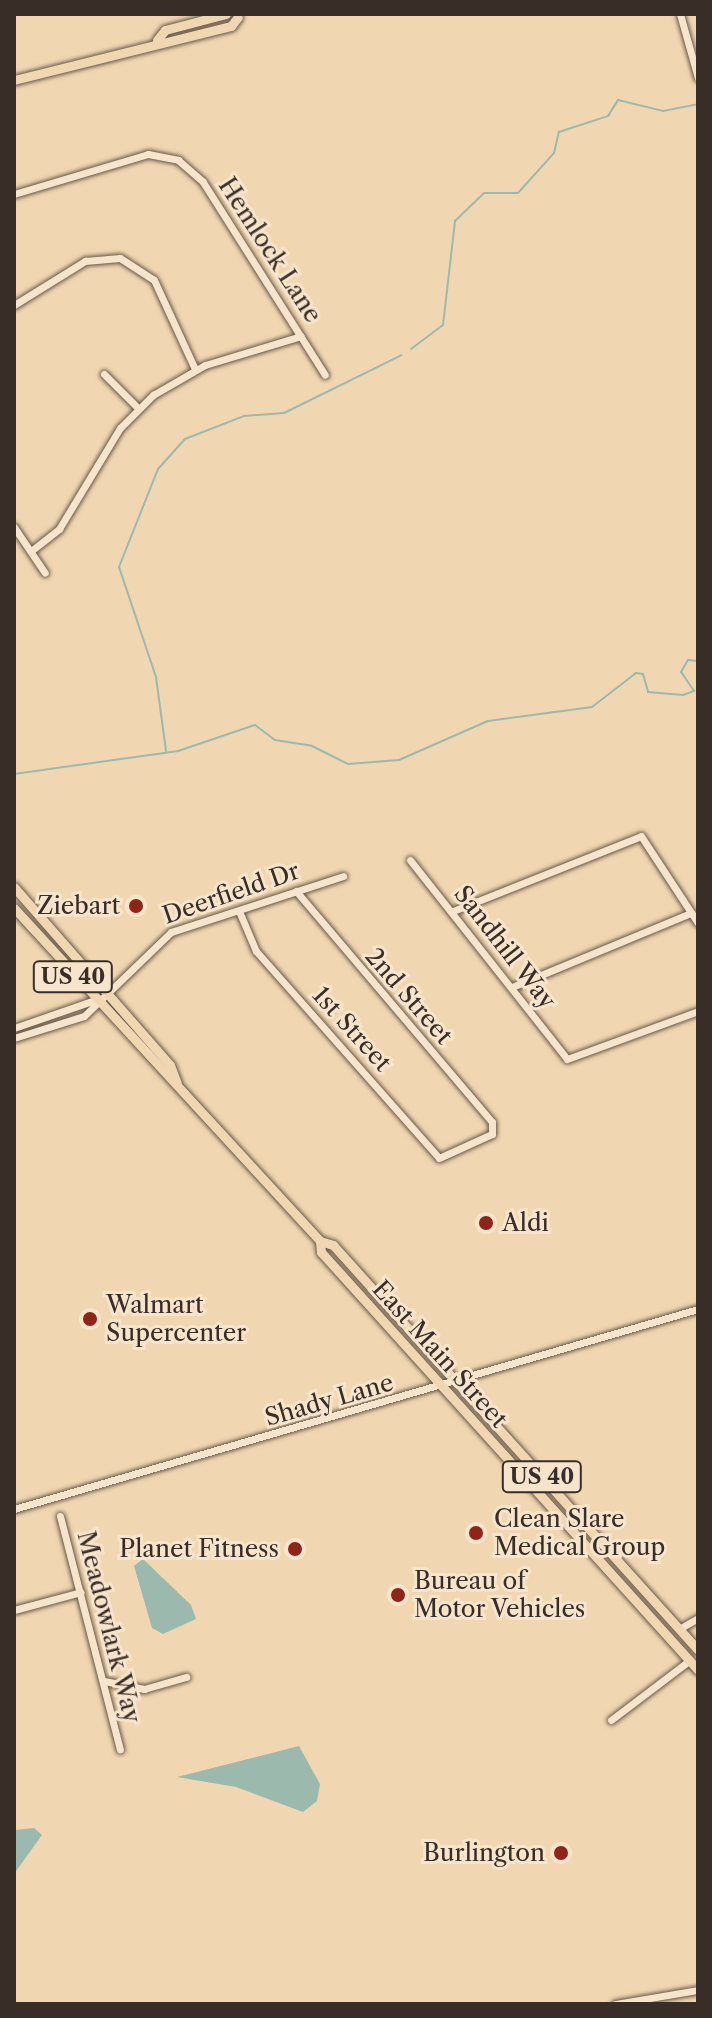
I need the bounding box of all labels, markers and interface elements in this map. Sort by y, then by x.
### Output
street label: Hemlock Lane [212,172,328,328]
street label: Deerfield Dr [159,856,303,930]
street label: Sandhill Way [448,879,562,1015]
place label: Ziebart [37,892,120,920]
marker: Ziebart [127,897,145,915]
street label: 2nd Street [359,942,459,1050]
road number: US 40 [31,959,115,995]
street label: 1st Street [307,981,397,1077]
place label: Aldi [502,1209,549,1237]
marker: Aldi [477,1214,495,1232]
street label: East Main Street [366,1275,514,1433]
place label: Walmart Supercenter [106,1291,246,1347]
marker: Walmart Supercenter [81,1310,99,1328]
street label: Shady Lane [261,1368,397,1432]
road number: US 40 [500,1459,584,1495]
place label: Clean Slare Medical Group [494,1505,665,1561]
marker: Clean Slare Medical Group [465,1522,487,1544]
street label: Meadowlark Way [71,1527,147,1727]
place label: Planet Fitness [119,1535,279,1563]
marker: Planet Fitness [286,1540,304,1558]
place label: Bureau of Motor Vehicles [414,1567,587,1623]
marker: Bureau of Motor Vehicles [389,1586,407,1604]
place label: Burlington [423,1839,545,1867]
marker: Burlington [552,1844,570,1862]

